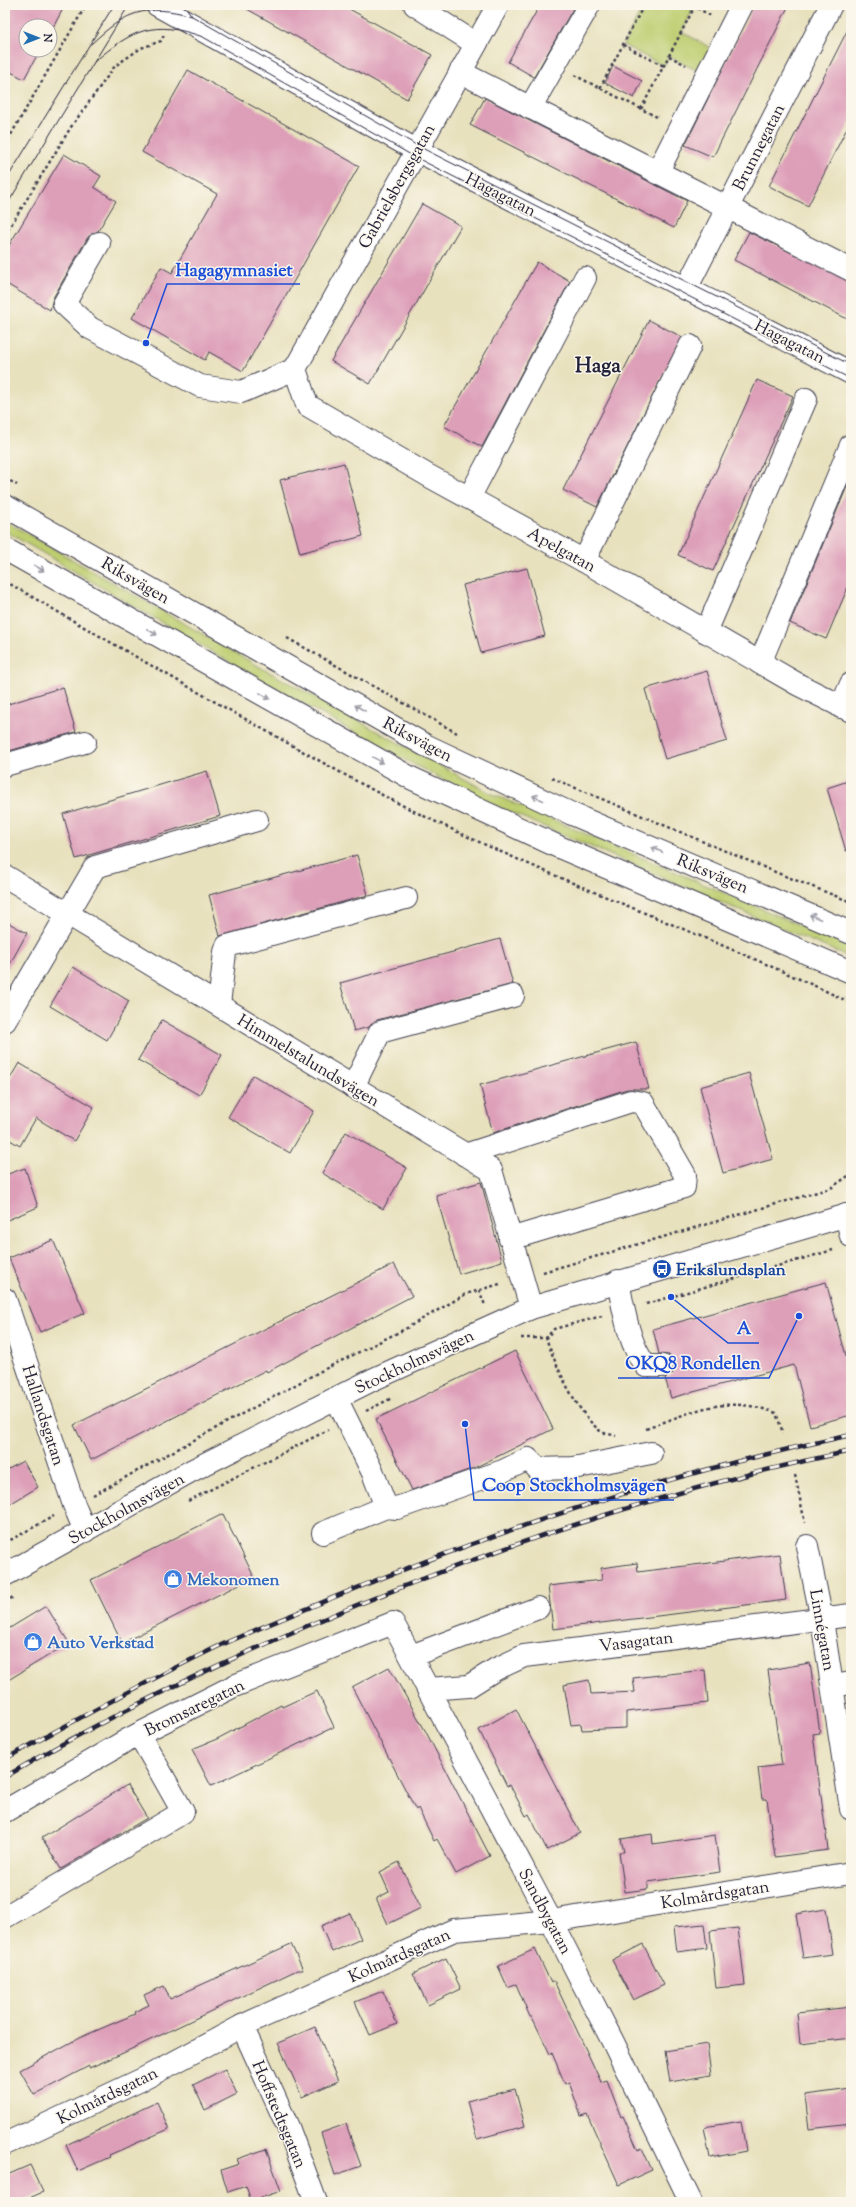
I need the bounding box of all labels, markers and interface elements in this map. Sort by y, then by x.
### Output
north arrow [18,18,58,58]
text: N [39,33,55,43]
street label: Brunnegatan [728,100,792,195]
street label: Gabrielsbergsgatan [353,120,442,254]
street label: Hagagatan [461,168,540,224]
callout: Hagagymnasiet [167,254,300,284]
text: Hagagymnasiet [175,259,293,285]
street label: Hagagatan [750,315,829,371]
district label: Haga [575,352,621,382]
street label: Apelgatan [522,522,600,579]
street label: Riksvägen [96,552,174,611]
one-way arrow [33,564,45,572]
one-way arrow [146,629,158,637]
one-way arrow [259,693,271,701]
one-way arrow [354,703,366,711]
street label: Riksvägen [378,712,456,769]
one-way arrow [372,756,384,764]
one-way arrow [532,794,544,801]
one-way arrow [651,845,663,853]
street label: Riksvägen [673,849,752,901]
one-way arrow [810,913,822,921]
street label: Himmelstalundsvägen [232,1010,384,1114]
bus stop icon: Erikslundsplan [651,1258,673,1280]
place label: Erikslundsplan [676,1259,787,1283]
callout: A [728,1313,759,1343]
text: A [737,1317,752,1343]
street label: Stockholmsvägen [351,1325,479,1401]
callout: OKQ8 Rondellen [618,1348,769,1378]
text: OKQ8 Rondellen [625,1352,761,1378]
street label: Hallandsgatan [15,1362,70,1469]
street label: Stockholmsvägen [65,1468,189,1552]
callout: Coop Stockholmsvägen [474,1470,674,1500]
text: Coop Stockholmsvägen [482,1474,666,1500]
shop icon: Mekonomen [162,1568,184,1590]
place label: Mekonomen [187,1569,280,1593]
street label: Linnégatan [802,1588,840,1673]
street label: Vasagatan [598,1627,675,1659]
shop icon: Auto Verkstad [22,1631,44,1653]
place label: Auto Verkstad [47,1632,154,1656]
street label: Bromsaregatan [141,1674,249,1743]
street label: Sandbygatan [512,1865,577,1959]
street label: Kolmårdsgatan [659,1876,771,1916]
street label: Kolmårdsgatan [345,1924,455,1990]
street label: Hoffstedtsgatan [245,2057,312,2172]
street label: Kolmårdsgatan [53,2062,162,2132]

